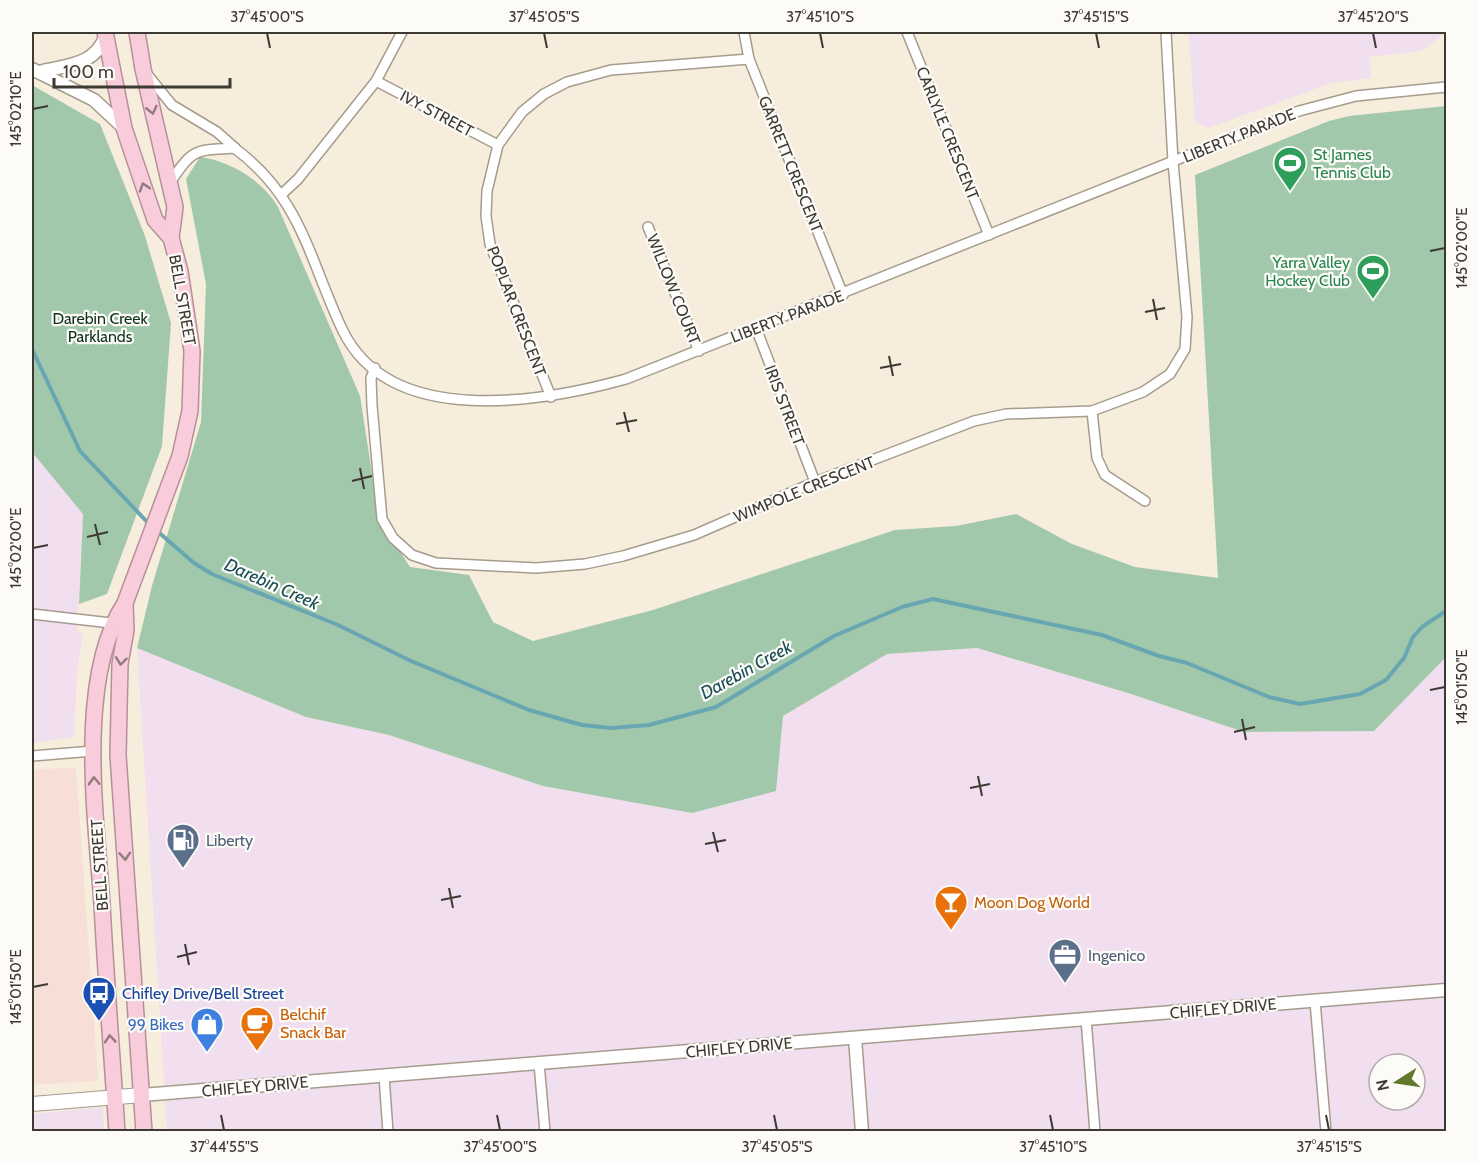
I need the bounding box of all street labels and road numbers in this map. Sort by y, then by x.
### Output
street label: CARLYLE CRESCENT [912,64,983,203]
street label: IVY STREET [397,86,477,141]
street label: GARRETT CRESCENT [754,93,827,236]
street label: LIBERTY PARADE [1180,104,1298,167]
street label: WILLOW COURT [643,231,704,348]
street label: POPLAR CRESCENT [483,243,550,379]
street label: BELL STREET [165,253,200,347]
street label: LIBERTY PARADE [728,286,846,347]
street label: IRIS STREET [761,362,809,448]
street label: WIMPOLE CRESCENT [731,452,878,526]
street label: BELL STREET [87,818,112,911]
street label: CHIFLEY DRIVE [1169,994,1277,1023]
street label: CHIFLEY DRIVE [685,1033,793,1062]
street label: CHIFLEY DRIVE [201,1072,309,1101]

